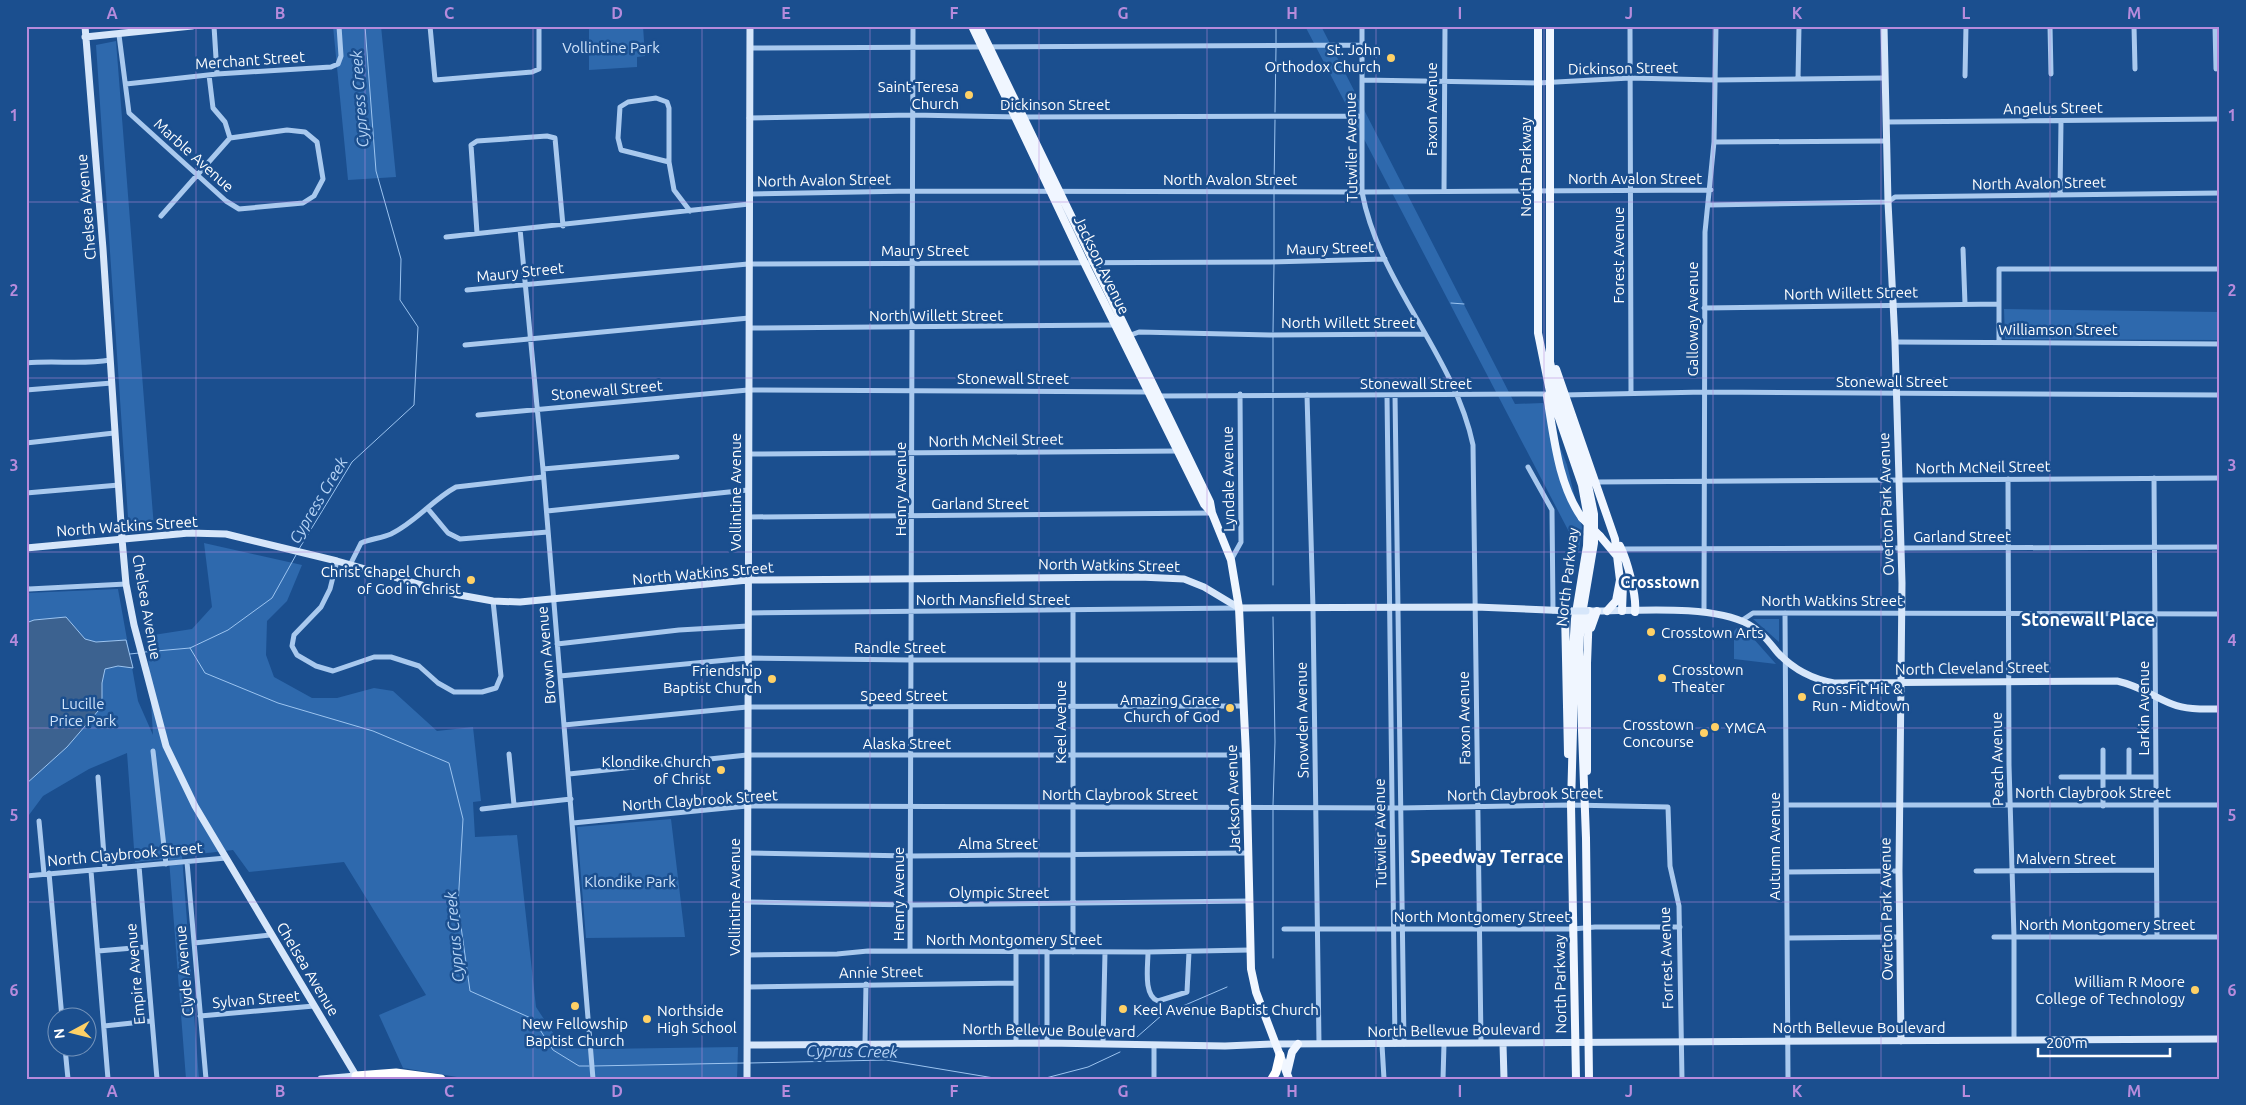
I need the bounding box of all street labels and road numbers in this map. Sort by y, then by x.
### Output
street label: Merchant Street [195,48,306,72]
street label: Dickinson Street [1568,59,1678,77]
street label: Faxon Avenue [1423,62,1440,156]
street label: Tutwiler Avenue [1342,92,1360,202]
street label: Dickinson Street [1000,96,1110,113]
street label: Angelus Street [2003,99,2103,117]
street label: Marble Avenue [151,115,237,195]
street label: North Parkway [1517,117,1534,217]
street label: Chelsea Avenue [73,153,99,261]
street label: North Avalon Street [757,170,891,190]
street label: North Avalon Street [1568,170,1702,187]
street label: North Avalon Street [1163,171,1297,188]
street label: North Avalon Street [1972,173,2106,193]
street label: Forest Avenue [1610,207,1627,303]
street label: Jackson Avenue [1071,213,1133,317]
street label: Maury Street [1286,238,1374,258]
street label: Maury Street [881,242,969,259]
street label: Maury Street [475,259,565,285]
street label: Galloway Avenue [1684,262,1701,376]
street label: North Willett Street [1784,283,1918,303]
street label: North Willett Street [869,307,1003,324]
street label: North Willett Street [1281,314,1415,331]
street label: Williamson Street [1998,321,2118,338]
street label: Stonewall Street [957,370,1069,387]
street label: Stonewall Street [1836,373,1948,390]
street label: Stonewall Street [1360,375,1472,392]
street label: Stonewall Street [551,377,664,403]
street label: Lyndale Avenue [1219,426,1237,532]
street label: North McNeil Street [928,430,1064,450]
street label: Overton Park Avenue [1875,432,1897,576]
street label: Vollintine Avenue [727,433,744,551]
street label: Henry Avenue [892,442,909,536]
street label: North McNeil Street [1915,457,2051,477]
street label: Garland Street [931,495,1029,512]
street label: North Watkins Street [56,513,198,539]
street label: North Parkway [1553,527,1581,627]
street label: Garland Street [1913,528,2011,545]
street label: Chelsea Avenue [129,553,165,661]
street label: North Watkins Street [1038,555,1180,575]
street label: North Watkins Street [632,558,775,588]
street label: North Mansfield Street [916,591,1070,608]
street label: North Watkins Street [1761,592,1903,609]
street label: Brown Avenue [533,605,559,705]
street label: Randle Street [854,639,946,656]
street label: North Cleveland Street [1895,658,2049,678]
street label: Larkin Avenue [2135,661,2152,755]
street label: Snowden Avenue [1292,662,1312,778]
street label: Faxon Avenue [1455,671,1473,765]
street label: Keel Avenue [1052,680,1069,764]
street label: Speed Street [860,687,948,704]
street label: Peach Avenue [1988,712,2006,806]
street label: Alaska Street [863,735,951,752]
street label: Jackson Avenue [1223,744,1243,852]
street label: Tutwiler Avenue [1371,778,1389,888]
street label: North Claybrook Street [1447,784,1603,804]
street label: North Claybrook Street [2015,784,2171,801]
street label: North Claybrook Street [622,786,779,814]
street label: North Claybrook Street [1042,786,1198,803]
street label: Autumn Avenue [1766,792,1783,900]
street label: Alma Street [958,835,1038,852]
street label: Overton Park Avenue [1876,837,1896,981]
street label: Vollintine Avenue [726,838,743,956]
street label: North Claybrook Street [47,839,204,869]
street label: Henry Avenue [890,847,907,941]
street label: Malvern Street [2016,850,2116,867]
street label: Olympic Street [949,884,1049,901]
street label: Forrest Avenue [1656,906,1676,1010]
street label: North Montgomery Street [1394,908,1570,925]
street label: North Montgomery Street [2019,916,2195,933]
street label: Chelsea Avenue [273,919,343,1019]
street label: Empire Avenue [122,923,148,1025]
street label: Clyde Avenue [172,925,196,1017]
street label: North Montgomery Street [926,931,1102,948]
street label: North Parkway [1551,934,1569,1034]
street label: Annie Street [839,963,923,981]
street label: Sylvan Street [212,987,301,1011]
street label: North Bellevue Boulevard [1772,1019,1946,1036]
street label: North Bellevue Boulevard [962,1020,1136,1040]
street label: North Bellevue Boulevard [1367,1020,1541,1040]

